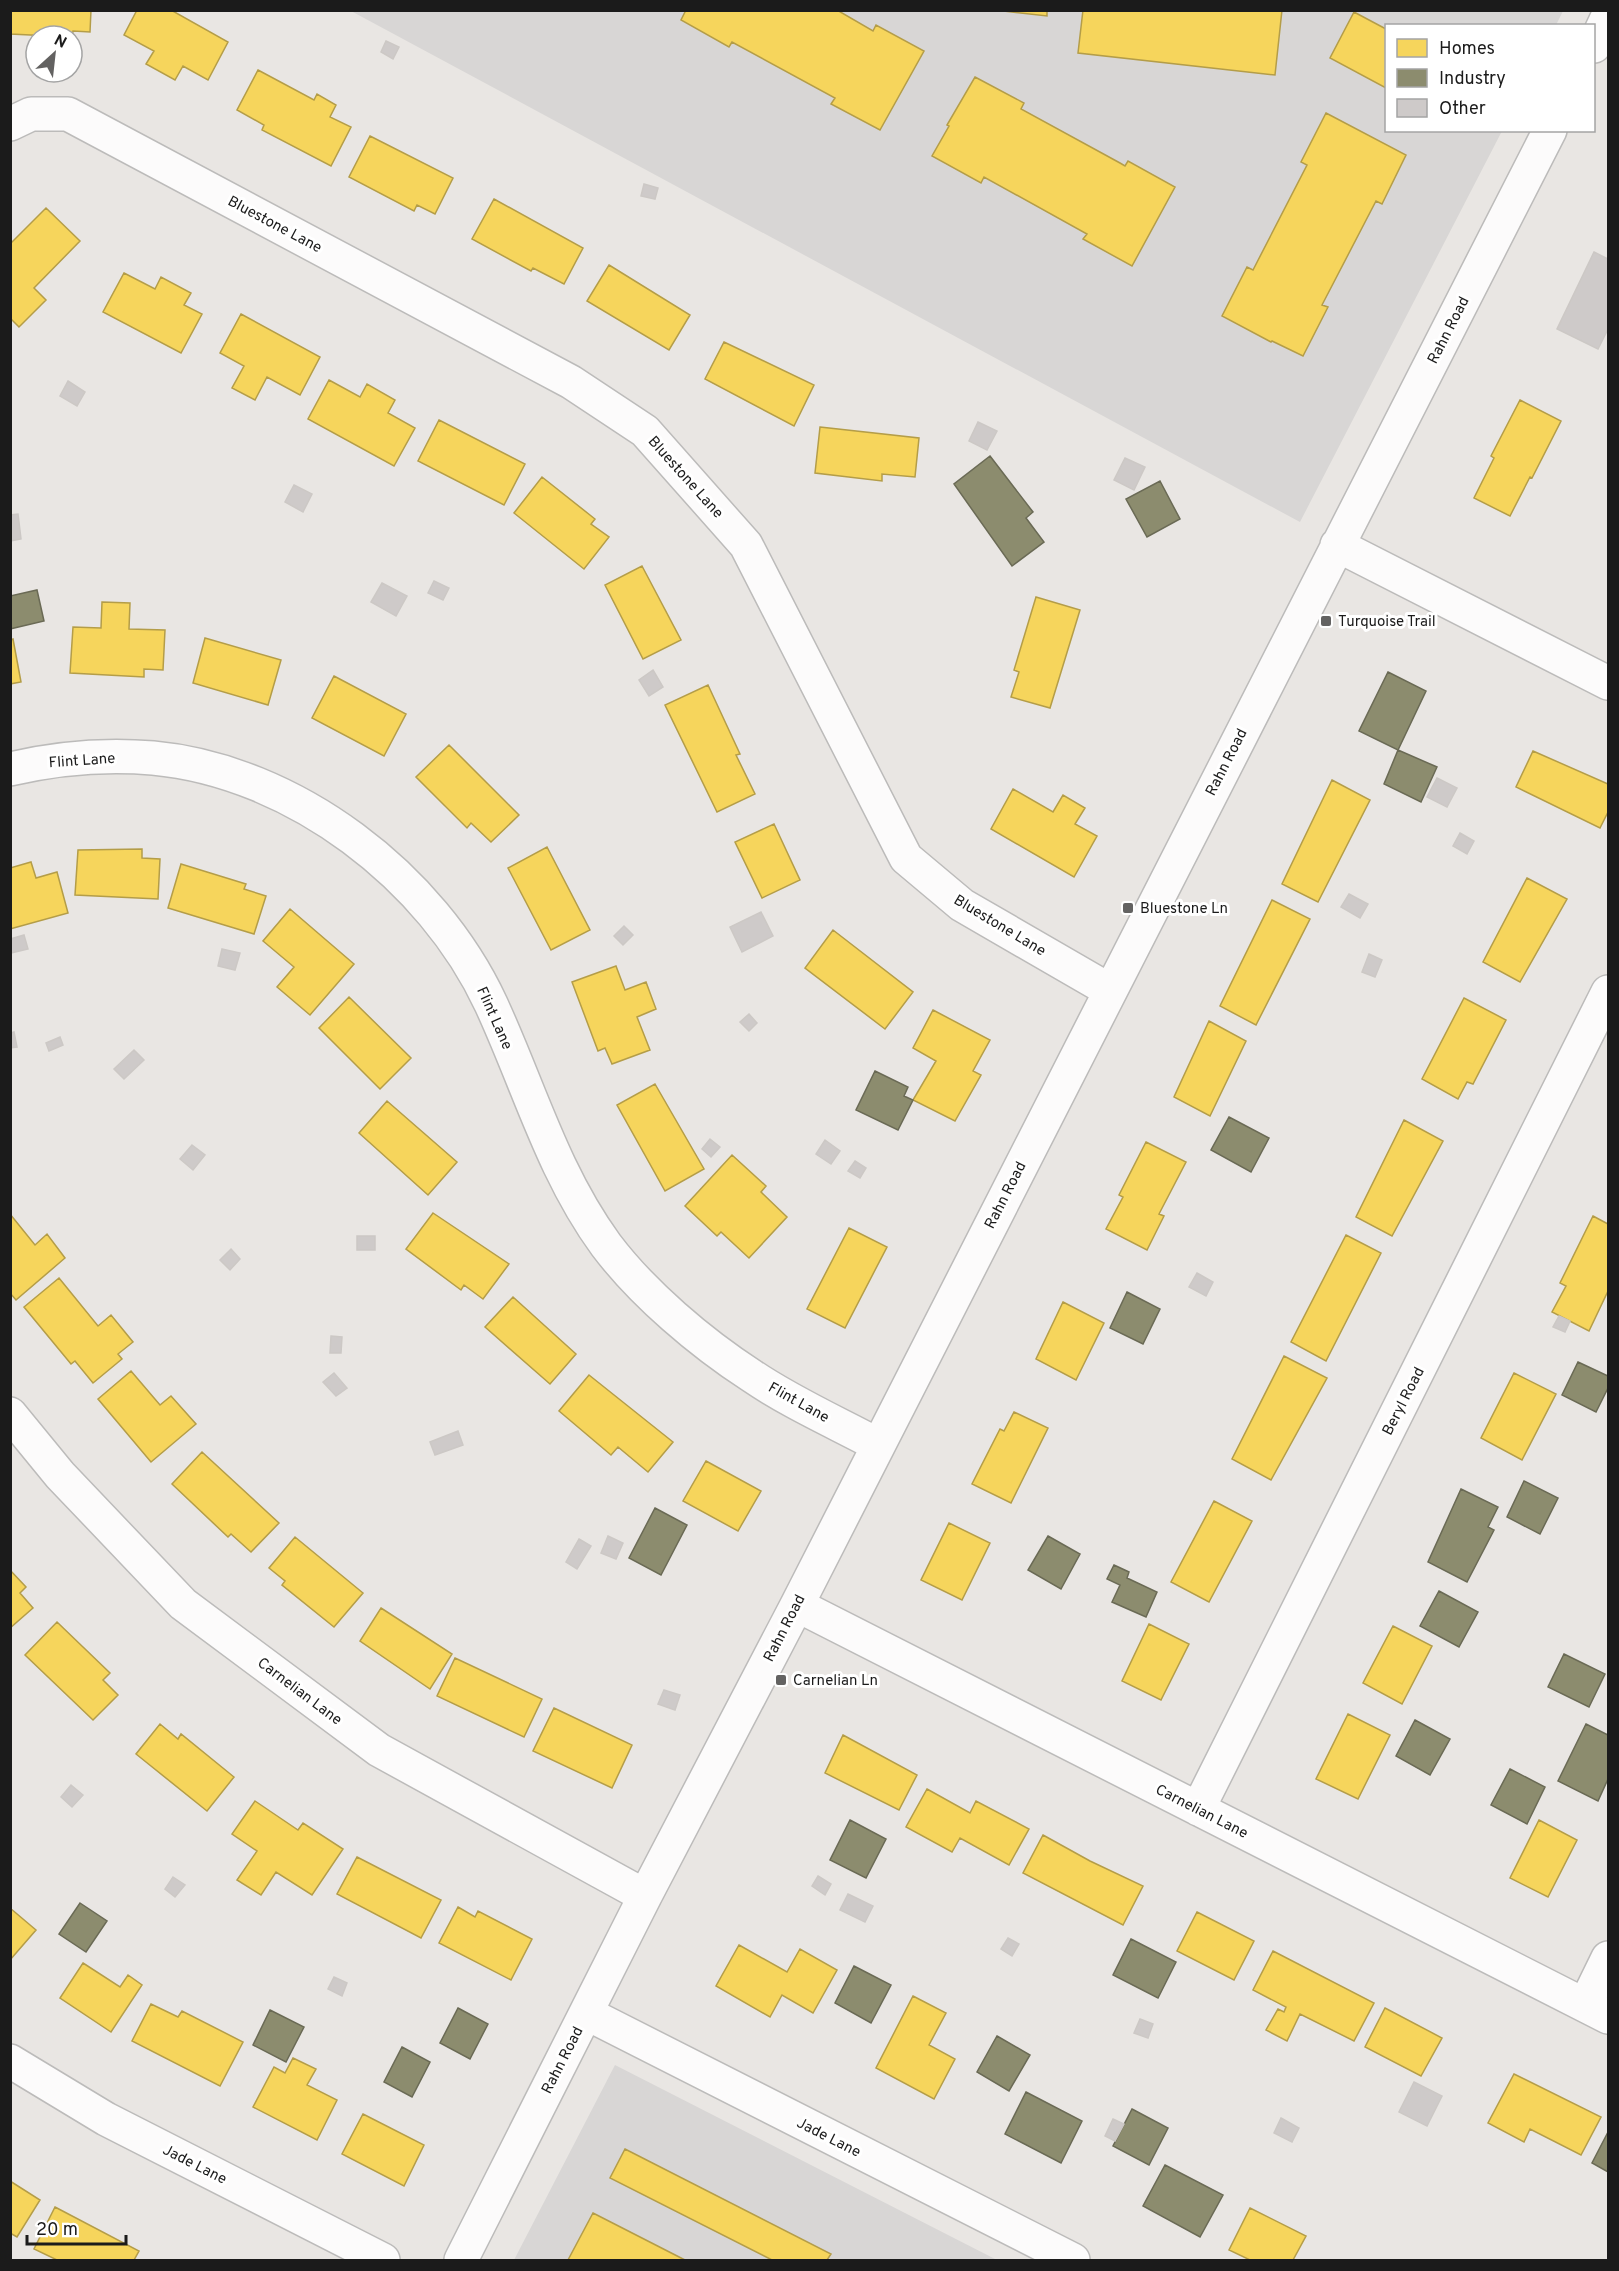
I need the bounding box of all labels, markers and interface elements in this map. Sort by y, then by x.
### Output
north arrow [24,24,84,84]
legend [1385,24,1595,132]
text: N [50,31,70,54]
text: Homes [1439,38,1495,61]
text: Industry [1439,68,1506,91]
text: Other [1439,98,1486,121]
street label: Bluestone Lane [224,192,325,258]
street label: Rahn Road [1424,294,1474,368]
street label: Bluestone Lane [643,433,727,523]
place label: Turquoise Trail [1338,613,1436,632]
marker: Turquoise Trail [1319,614,1333,628]
street label: Rahn Road [1202,726,1252,800]
street label: Flint Lane [48,750,116,773]
street label: Bluestone Lane [950,891,1049,961]
place label: Bluestone Ln [1140,900,1228,919]
marker: Bluestone Ln [1121,901,1135,915]
street label: Flint Lane [471,984,516,1053]
street label: Rahn Road [981,1159,1031,1233]
street label: Beryl Road [1379,1364,1430,1439]
street label: Flint Lane [764,1379,832,1428]
street label: Rahn Road [760,1592,810,1666]
street label: Carnelian Lane [253,1654,345,1730]
place label: Carnelian Ln [793,1672,878,1691]
marker: Carnelian Ln [774,1673,788,1687]
street label: Carnelian Lane [1152,1781,1251,1844]
street label: Rahn Road [538,2024,588,2098]
street label: Jade Lane [793,2114,864,2163]
street label: Jade Lane [159,2141,230,2190]
scale bar [27,2208,126,2246]
text: 20 m [36,2219,78,2242]

